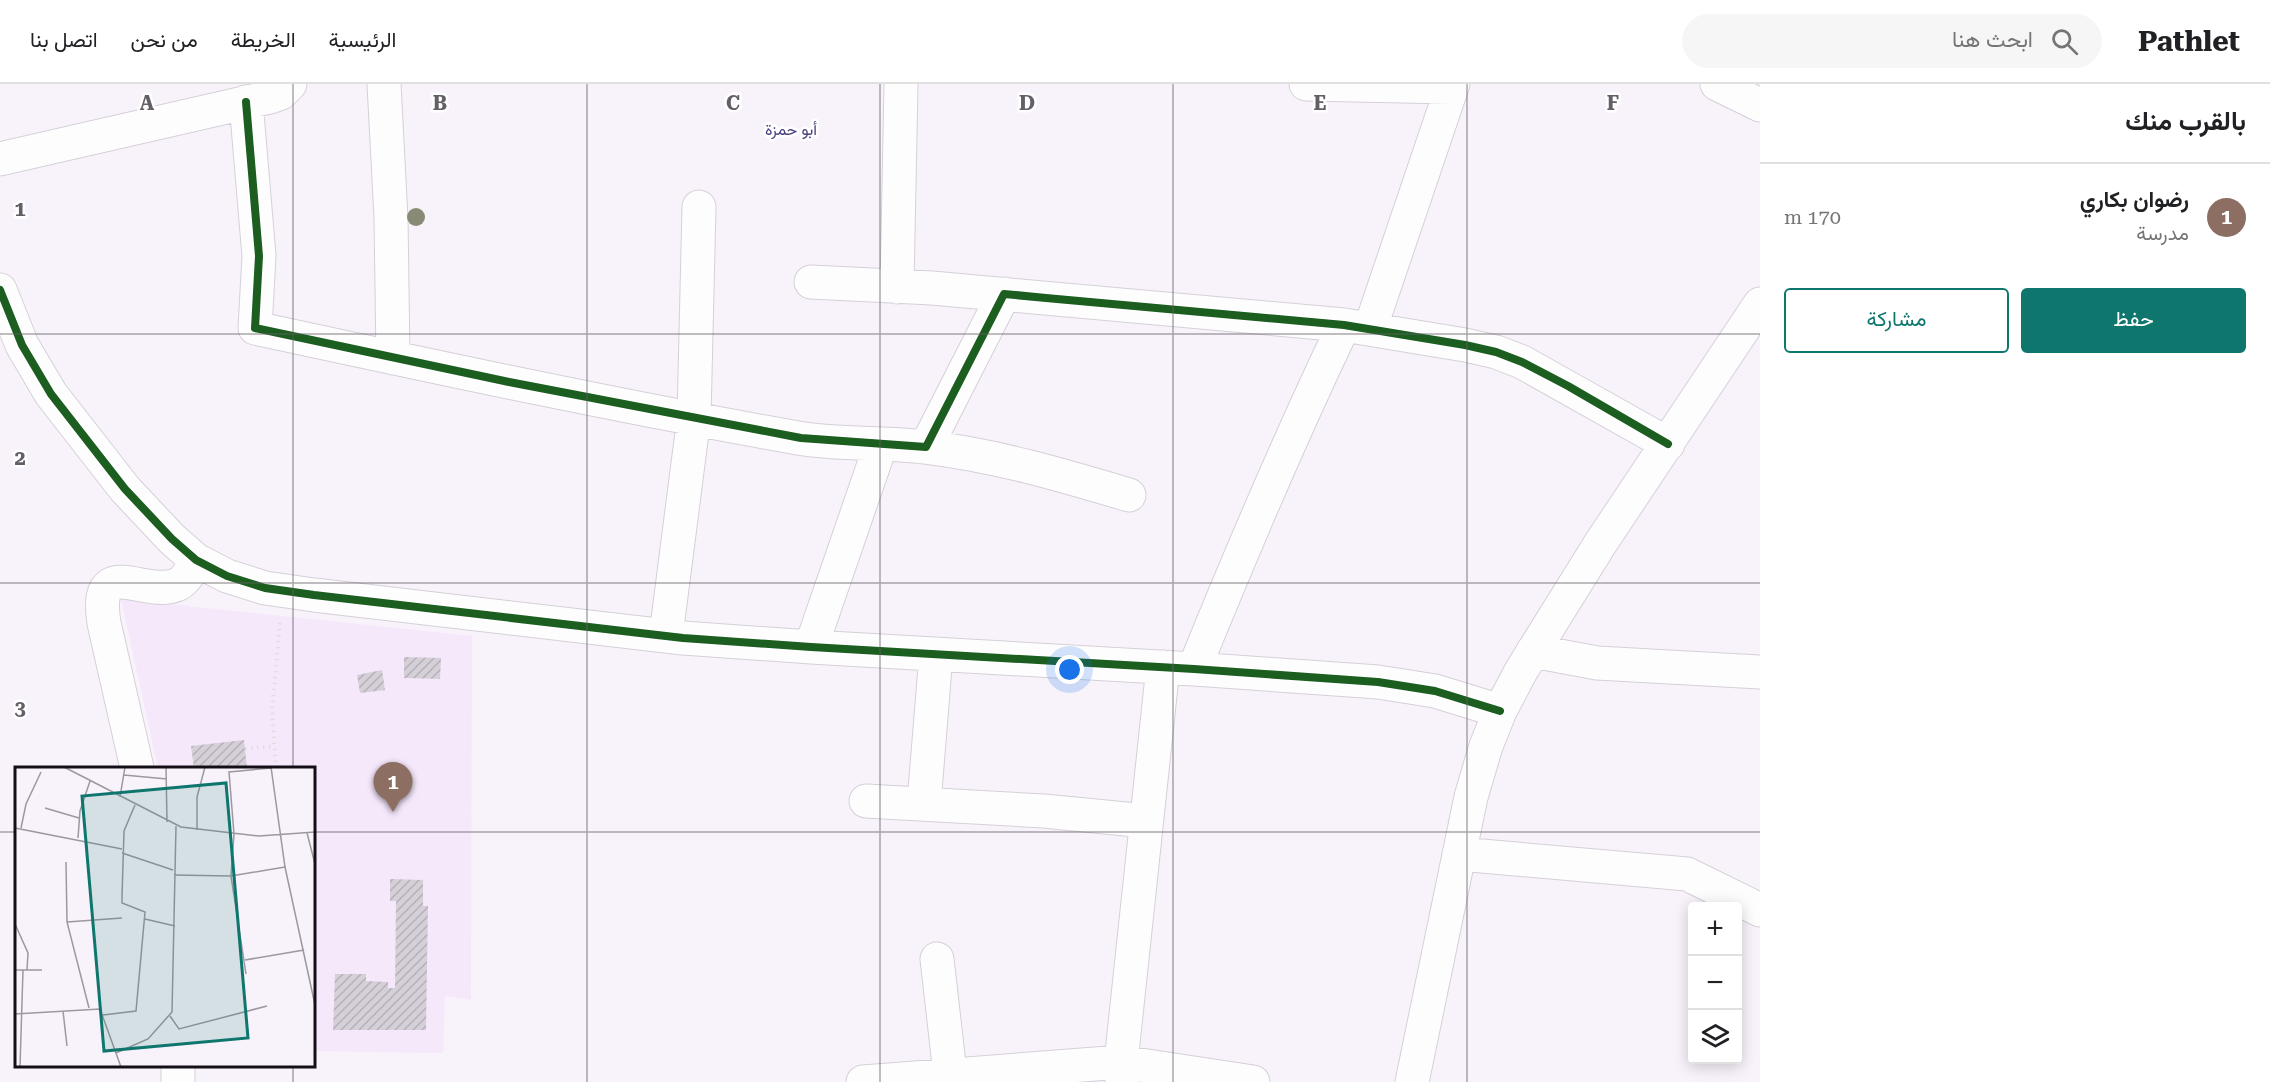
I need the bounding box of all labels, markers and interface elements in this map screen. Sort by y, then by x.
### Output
search box [1682,14,2102,68]
icon: search [2048,25,2081,58]
text: Pathlet [2138,25,2240,58]
text: ابحث هنا [1952,27,2033,52]
text: اتصل بنا [30,28,98,52]
text: من نحن [131,28,198,52]
text: الخريطة [231,28,296,52]
text: الرئيسية [329,28,396,52]
text: A [140,91,155,115]
text: B [433,91,447,115]
text: C [726,91,740,115]
text: D [1019,91,1035,115]
text: E [1314,91,1327,115]
text: F [1607,91,1619,115]
text: بالقرب منك [2125,106,2246,136]
district label: أبو حمزة [765,120,817,140]
text: رضوان بكاري [2080,187,2189,212]
text: 1 [14,197,26,221]
text: 170 m [1784,205,1841,229]
text: 1 [2221,205,2232,229]
text: مدرسة [2136,221,2189,245]
button: مشاركة [1784,288,2009,353]
button: حفظ [2021,288,2246,353]
text: 2 [14,446,26,470]
your location [1055,655,1084,684]
text: 3 [14,696,26,720]
pin: 1 [374,762,412,812]
inset map [15,767,315,1067]
map controls [1688,902,1742,1064]
button: + [1688,902,1742,956]
button: − [1688,956,1742,1010]
button: layers [1688,1010,1742,1064]

